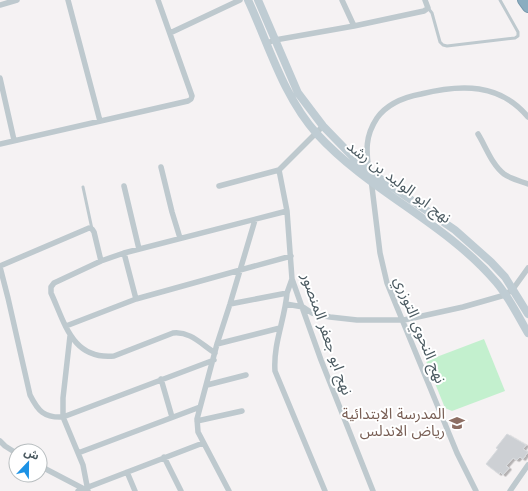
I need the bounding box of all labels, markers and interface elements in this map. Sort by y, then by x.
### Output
street label: نهج ابو الوليد بن رشد [342,135,456,229]
street label: نهج ابو جعفر المنصور [295,269,358,398]
street label: نهج النحوي التوزري [388,273,451,387]
place label: المدرسة الابتدائية رياض الاندلس [342,403,445,442]
school or university icon: المدرسة الابتدائية رياض الاندلس [448,414,466,432]
north arrow [8,443,48,483]
text: ش [22,443,42,464]

